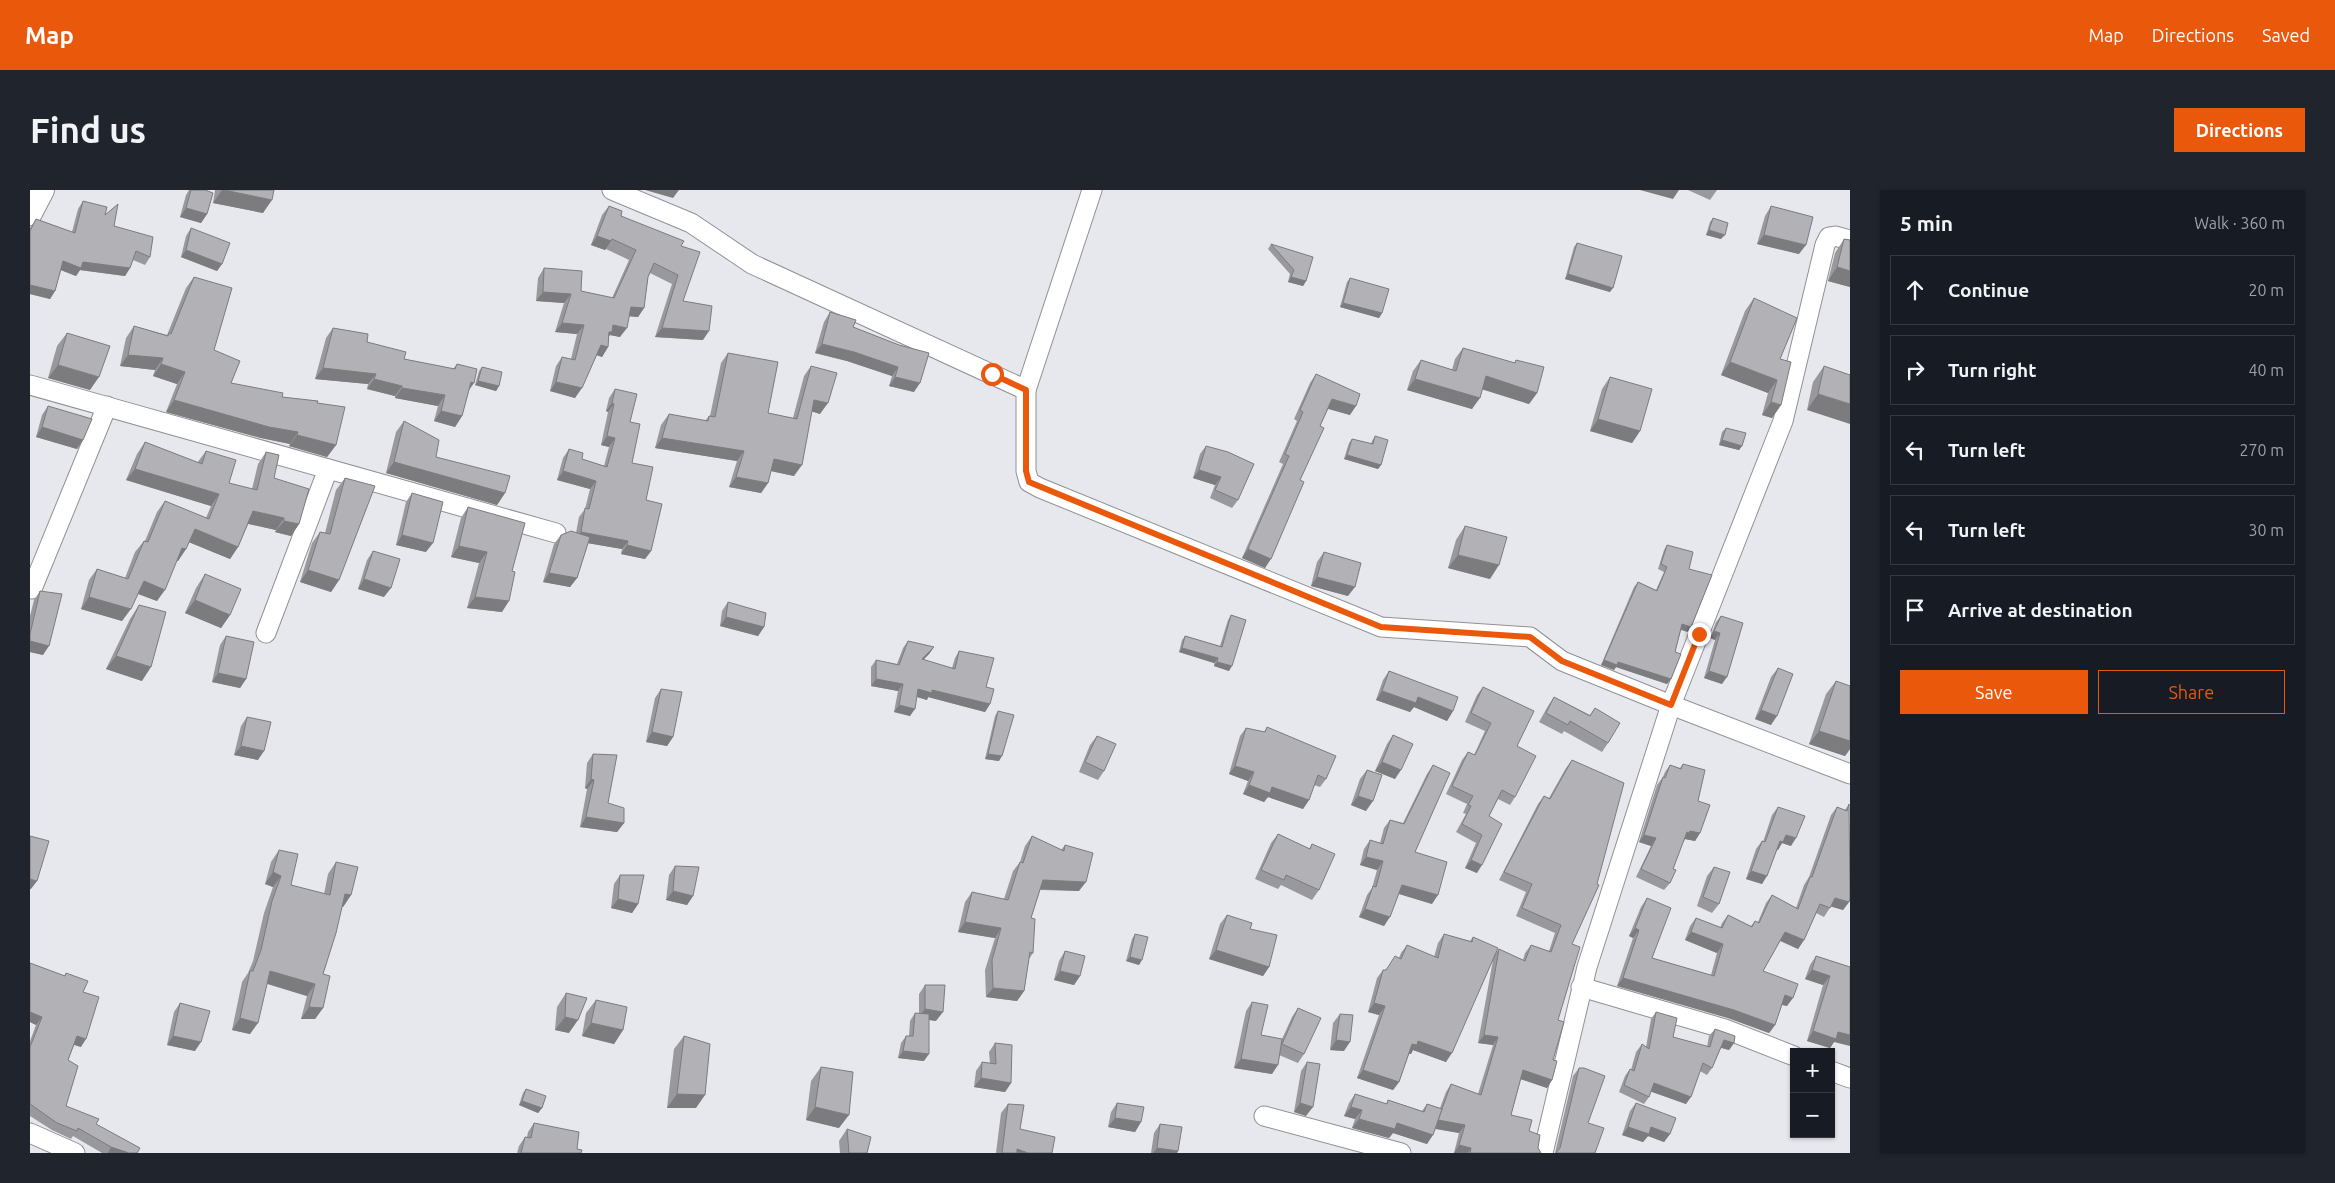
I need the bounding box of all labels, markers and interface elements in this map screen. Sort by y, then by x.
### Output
text: Map [25,22,74,49]
text: Map [2088,25,2124,45]
text: Directions [2152,25,2234,45]
text: Saved [2262,25,2310,45]
button: Directions [2174,108,2305,152]
text: Find us [30,110,146,150]
text: 5 min [1900,211,1953,235]
text: Walk · 360 m [2194,214,2285,232]
icon: ahead [1901,276,1929,304]
text: Continue [1948,279,2029,301]
text: 20 m [2248,281,2284,299]
icon: right [1901,356,1929,384]
text: Turn right [1948,359,2036,381]
text: 40 m [2248,361,2284,379]
route start [981,363,1004,386]
icon: left [1901,436,1929,464]
text: Turn left [1948,439,2026,461]
text: 270 m [2239,441,2284,459]
icon: left [1901,516,1929,544]
text: Turn left [1948,519,2026,541]
text: 30 m [2248,521,2284,539]
icon: arrive [1901,596,1929,624]
text: Arrive at destination [1948,599,2133,621]
route end [1688,623,1711,646]
button: Save [1900,670,2088,714]
button: Share [2098,670,2285,714]
map controls [1790,1048,1835,1138]
button: + [1790,1048,1835,1093]
button: − [1790,1093,1835,1138]

